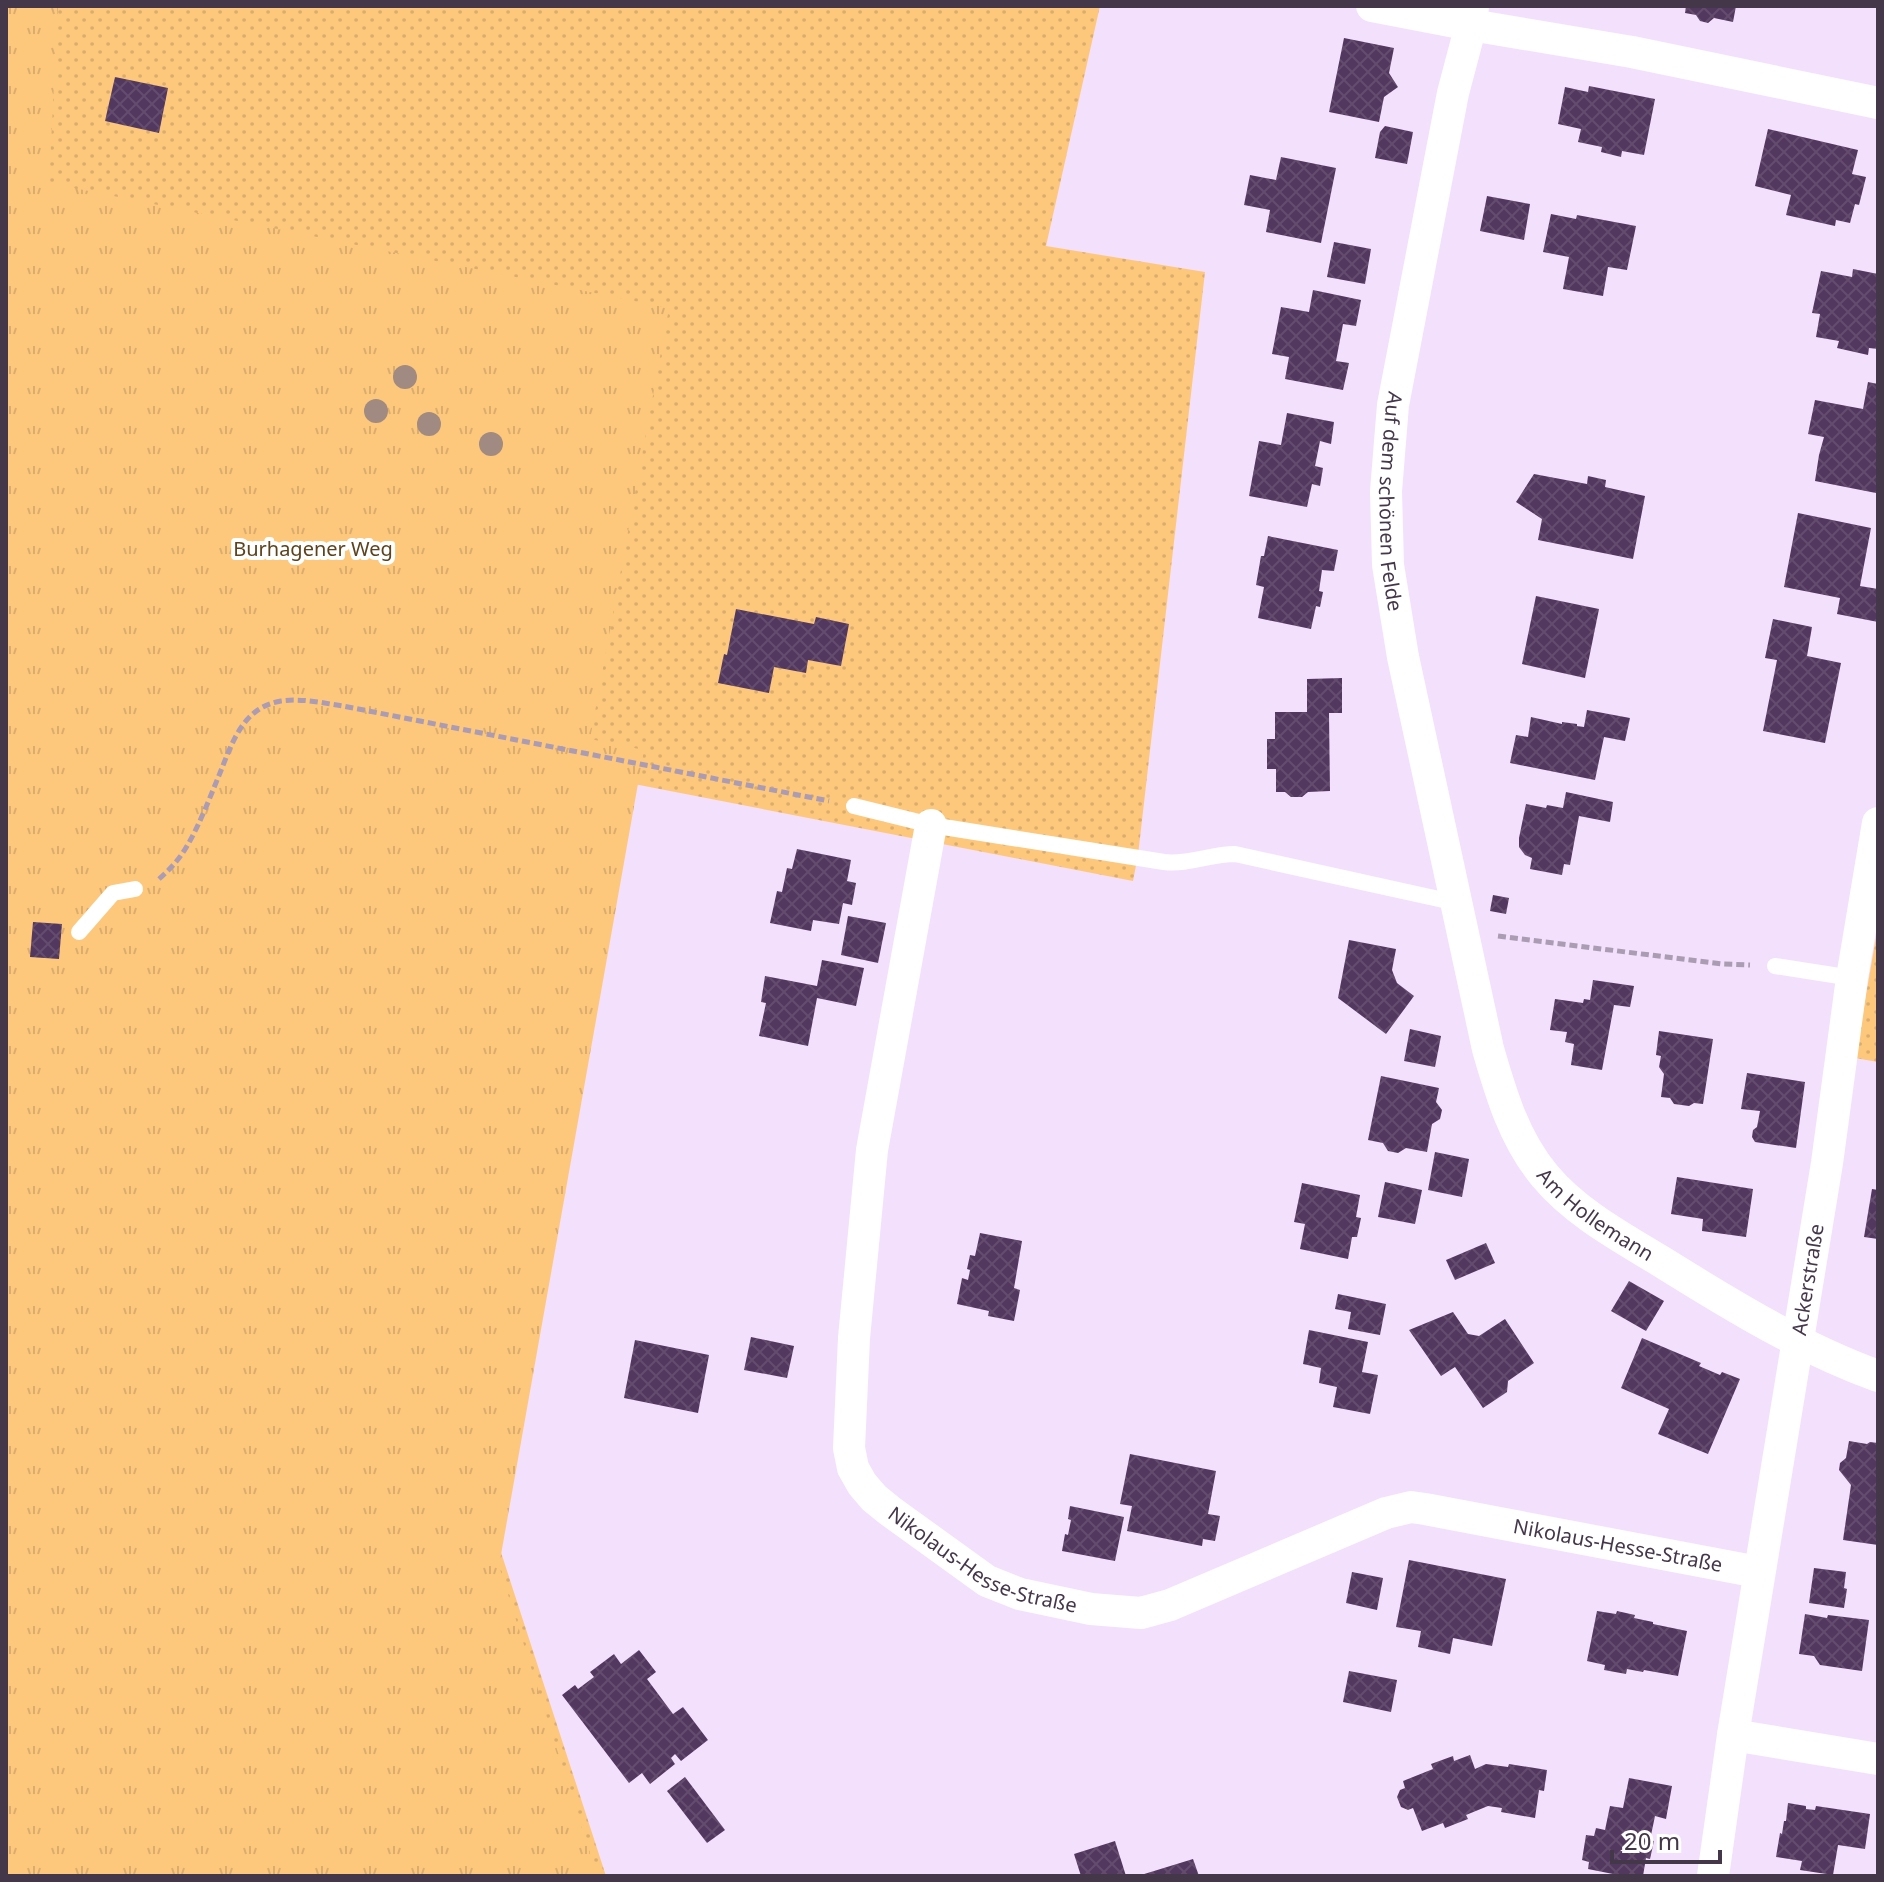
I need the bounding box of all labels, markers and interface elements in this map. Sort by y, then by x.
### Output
street label: Auf dem schönen Felde [1373,390,1409,613]
park label: Burhagener Weg [233,535,393,562]
street label: Am Hollemann [1531,1162,1659,1267]
street label: Ackerstraße [1785,1222,1830,1337]
street label: Nikolaus-Hesse-Straße [883,1500,1080,1619]
street label: Nikolaus-Hesse-Straße [1511,1512,1725,1578]
scale bar [1612,1814,1720,1864]
text: 20 m [1624,1824,1680,1857]

